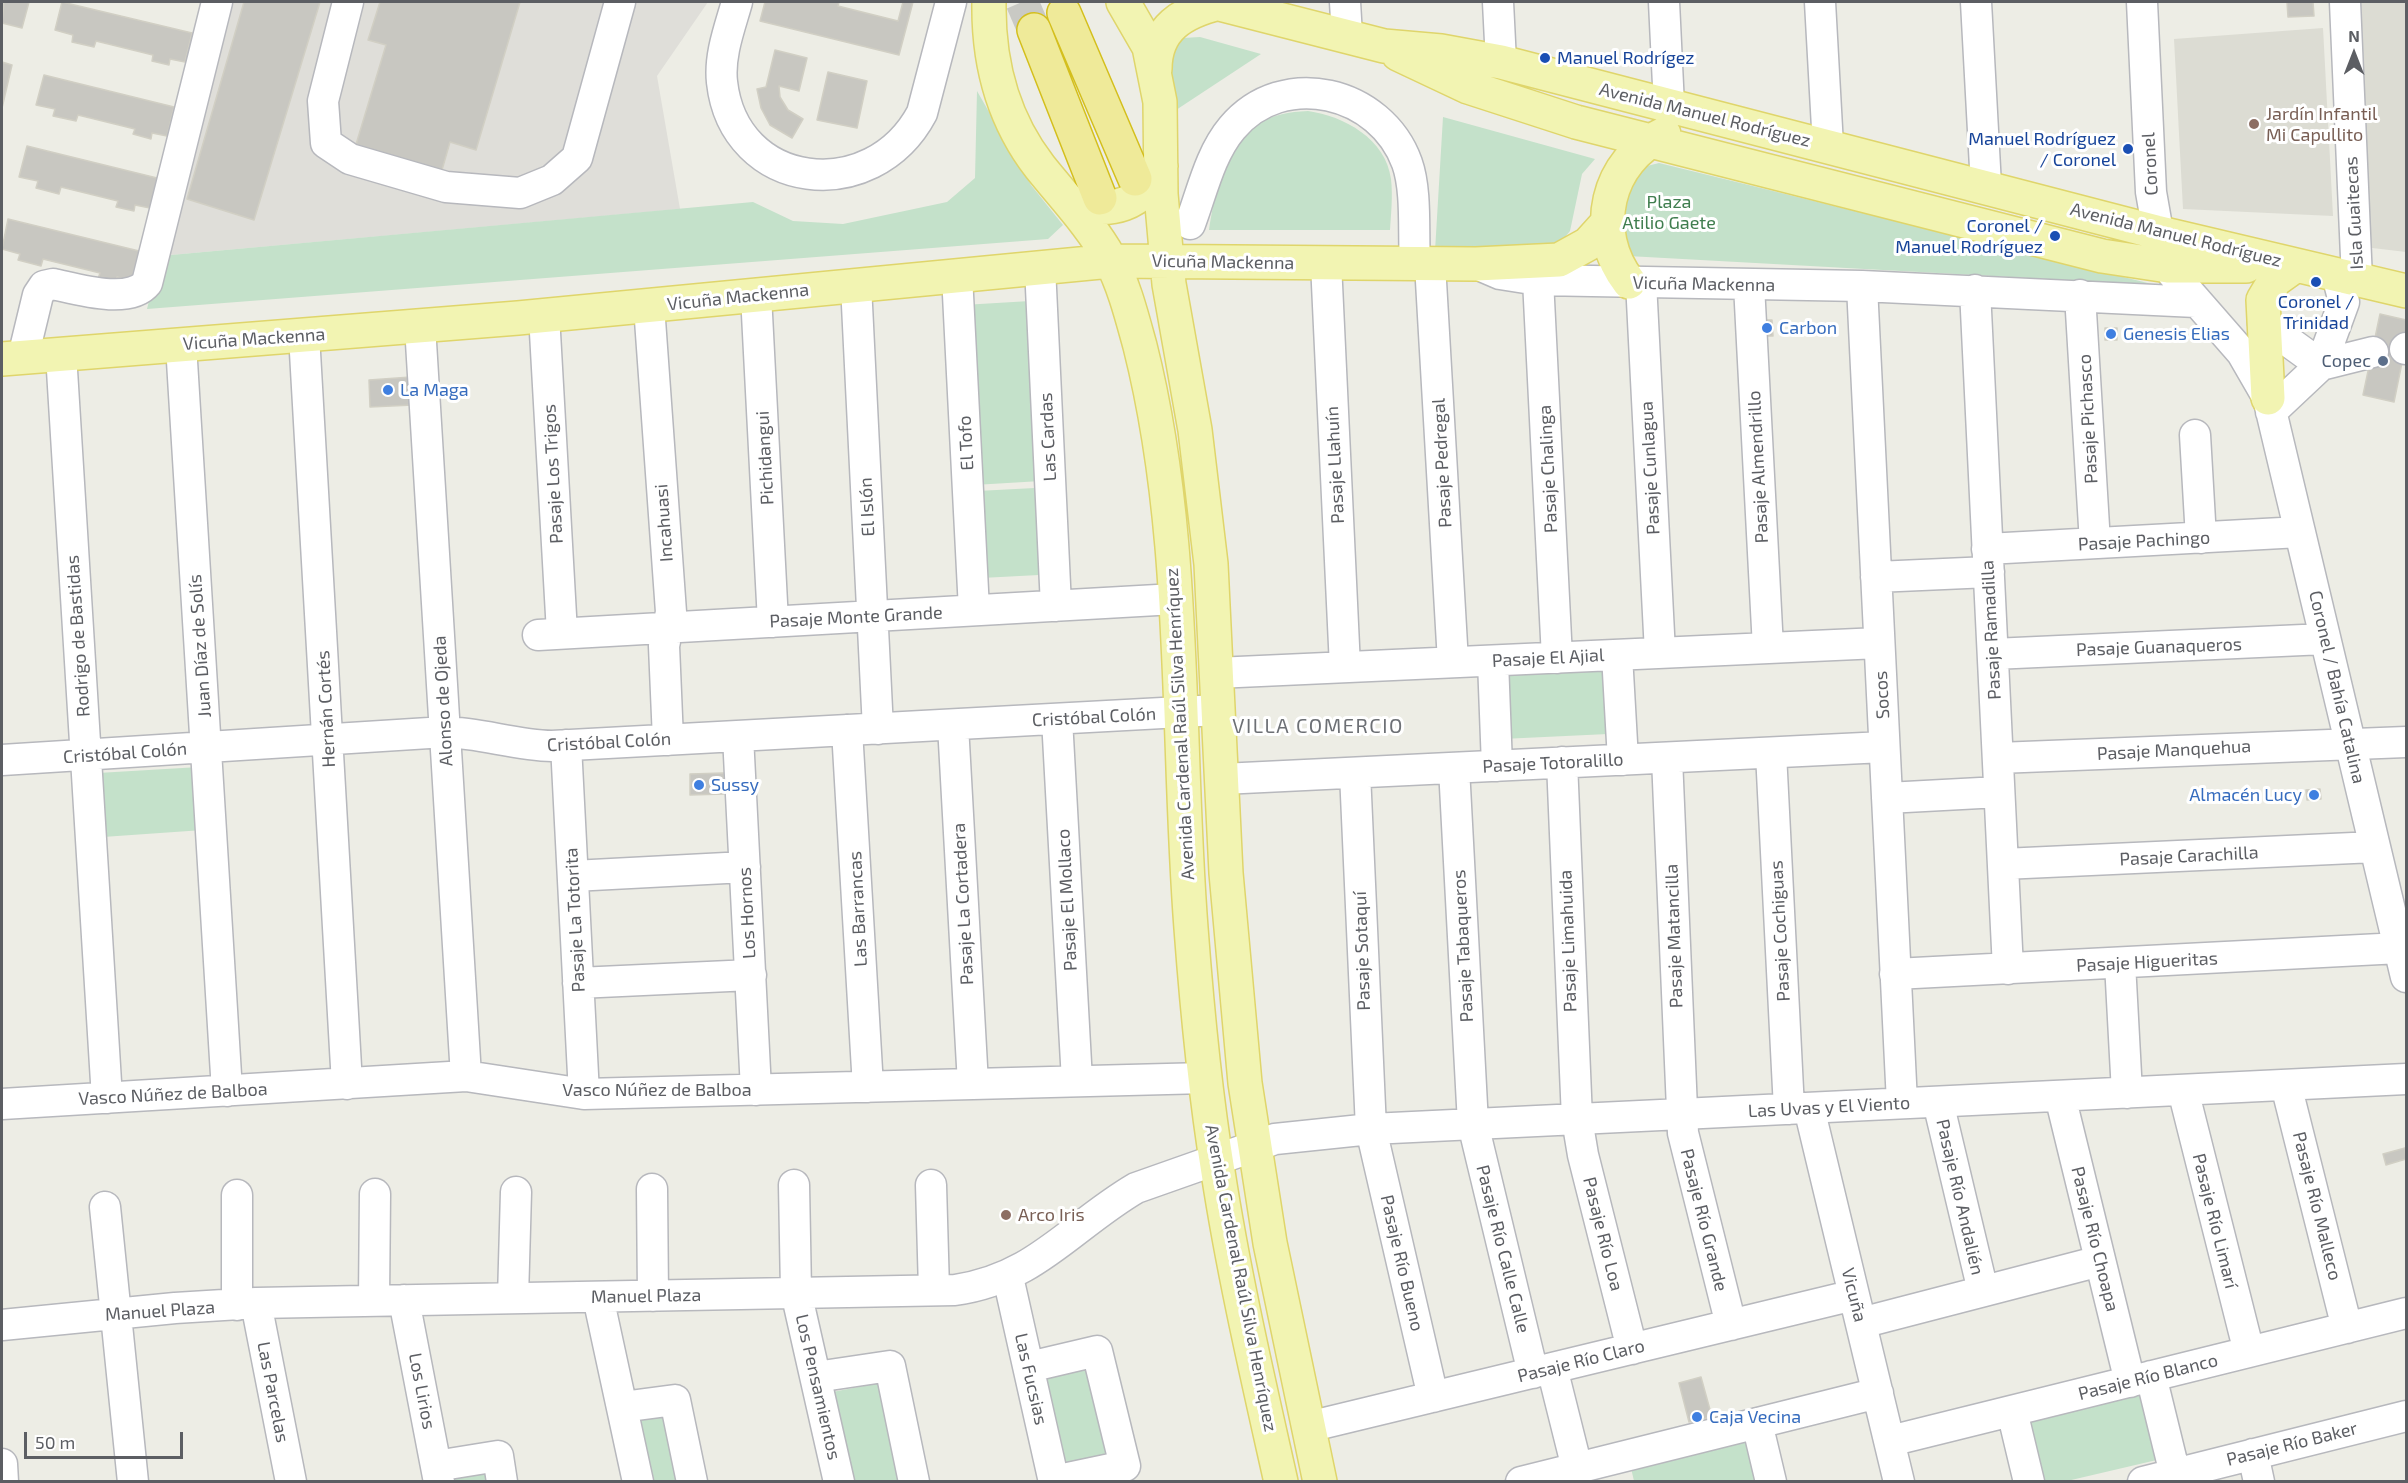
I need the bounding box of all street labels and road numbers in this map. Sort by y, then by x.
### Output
street label: Avenida Manuel Rodríguez [1597,78,1813,152]
street label: Coronel [2138,132,2162,196]
street label: Isla Guaitecas [2340,156,2368,270]
street label: Avenida Manuel Rodríguez [2068,198,2284,272]
street label: Vicuña Mackenna [1151,250,1295,274]
street label: Vicuña Mackenna [1632,272,1776,296]
street label: Vicuña Mackenna [666,279,810,315]
street label: Vicuña Mackenna [182,323,326,355]
street label: Pasaje Pichasco [2074,354,2102,484]
street label: Pasaje Almendrillo [1743,390,1773,544]
street label: Las Cardas [1035,392,1061,482]
street label: Pasaje Pedregal [1428,398,1456,528]
street label: Pasaje Cunlagua [1636,401,1664,535]
street label: Pasaje Los Trigos [539,404,567,544]
street label: Pasaje Chalinga [1534,404,1562,534]
street label: Pasaje Llahuín [1321,406,1349,524]
street label: Pichidangui [752,410,778,506]
street label: El Tofo [954,415,978,471]
street label: El Islón [855,477,879,537]
street label: Incahuasi [651,483,677,563]
street label: Pasaje Pachingo [2077,527,2211,555]
street label: Rodrigo de Bastidas [62,554,94,718]
street label: Pasaje Ramadilla [1977,560,2005,700]
street label: Avenida Cardenal Raúl Silva Henríquez [1161,567,1199,881]
street label: Juan Díaz de Solís [184,574,216,718]
street label: Coronel / Bahía Catalina [2304,588,2370,786]
street label: Pasaje Monte Grande [769,602,943,632]
street label: Pasaje Guanaqueros [2076,633,2242,661]
street label: Alonso de Ojeda [429,635,457,767]
street label: Pasaje El Ajial [1491,644,1605,672]
street label: Hernán Cortés [312,650,340,768]
street label: Socos [1870,670,1894,720]
street label: Cristóbal Colón [1031,703,1157,731]
street label: Cristóbal Colón [546,728,672,756]
street label: Pasaje Manquehua [2096,735,2252,765]
street label: Cristóbal Colón [62,738,188,768]
street label: Pasaje Totoralillo [1482,749,1624,777]
street label: Pasaje La Cortadera [948,822,978,986]
street label: Pasaje El Mollaco [1052,828,1082,972]
street label: Pasaje Carachilla [2119,842,2259,870]
street label: Pasaje La Totorita [560,847,590,993]
street label: Las Barrancas [844,851,872,967]
street label: Pasaje Cochiguas [1766,860,1794,1002]
street label: Pasaje Matancilla [1661,863,1687,1009]
street label: Los Hornos [734,867,760,959]
street label: Pasaje Tabaqueros [1448,869,1478,1023]
street label: Pasaje Limahuida [1555,869,1581,1013]
street label: Pasaje Sotaquí [1349,891,1375,1011]
street label: Pasaje Higueritas [2076,948,2218,976]
street label: Vasco Núñez de Balboa [78,1078,268,1110]
street label: Vasco Núñez de Balboa [562,1079,752,1101]
street label: Las Uvas y El Viento [1747,1092,1911,1122]
street label: Pasaje Río Andalién [1932,1117,1988,1277]
street label: Avenida Cardenal Raúl Silva Henríquez [1201,1122,1281,1434]
street label: Pasaje Río Malleco [2288,1129,2346,1283]
street label: Pasaje Río Grande [1676,1146,1732,1294]
street label: Pasaje Río Limarí [2188,1151,2242,1291]
street label: Pasaje Río Calle Calle [1472,1163,1534,1335]
street label: Pasaje Río Choapa [2067,1164,2123,1314]
street label: Pasaje Río Loa [1578,1175,1628,1293]
street label: Pasaje Río Bueno [1376,1193,1428,1333]
street label: Vicuña [1837,1266,1871,1324]
street label: Manuel Plaza [591,1284,701,1308]
street label: Manuel Plaza [104,1296,216,1326]
street label: Los Pensamientos [791,1312,845,1462]
street label: Las Fucsias [1010,1331,1052,1427]
street label: Pasaje Río Claro [1515,1335,1647,1387]
street label: Las Parcelas [253,1340,293,1444]
street label: Pasaje Río Blanco [2076,1349,2220,1405]
street label: Los Lirios [404,1351,440,1431]
street label: Pasaje Río Baker [2224,1417,2360,1471]

